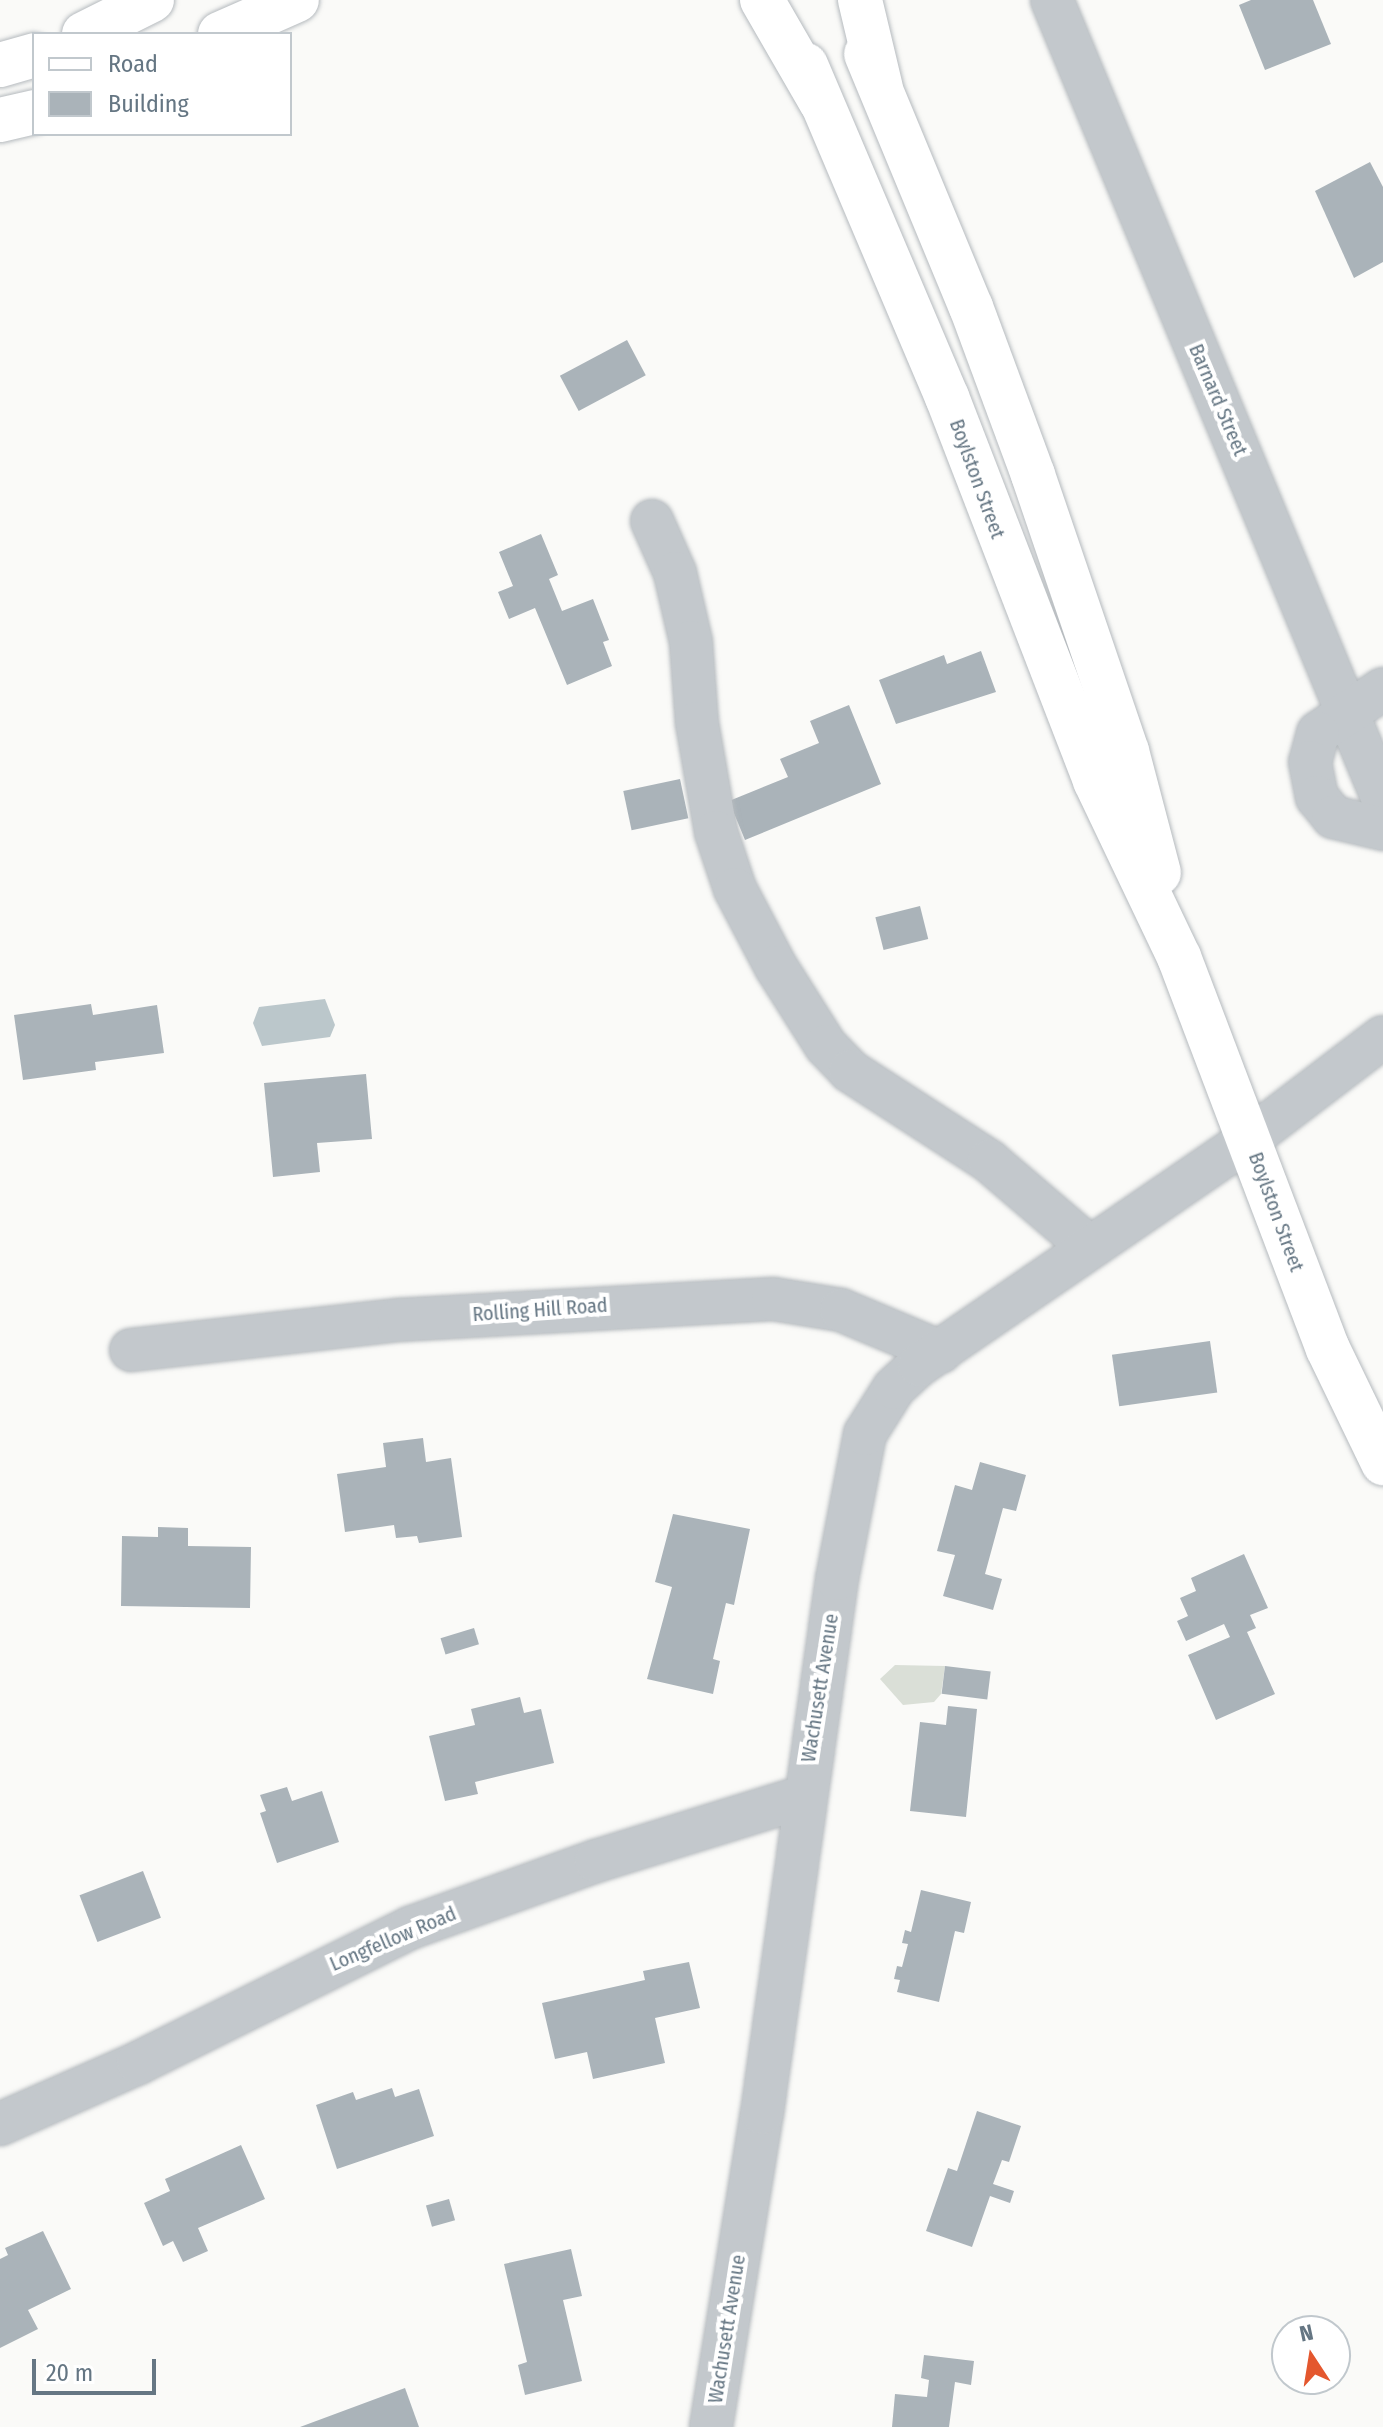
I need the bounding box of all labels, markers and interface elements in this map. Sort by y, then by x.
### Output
legend [32,32,292,136]
text: Road [108,50,158,78]
text: Building [108,90,189,118]
street label: Barnard Street [1184,341,1252,459]
street label: Boylston Street [944,416,1010,542]
street label: Boylston Street [1243,1149,1309,1275]
street label: Rolling Hill Road [472,1293,608,1327]
street label: Wachusett Avenue [796,1612,844,1764]
street label: Longfellow Road [326,1902,460,1976]
street label: Wachusett Avenue [703,2253,751,2405]
north arrow [1271,2315,1351,2395]
text: N [1297,2318,1316,2348]
scale bar [36,2343,160,2393]
text: 20 m [46,2359,93,2387]

